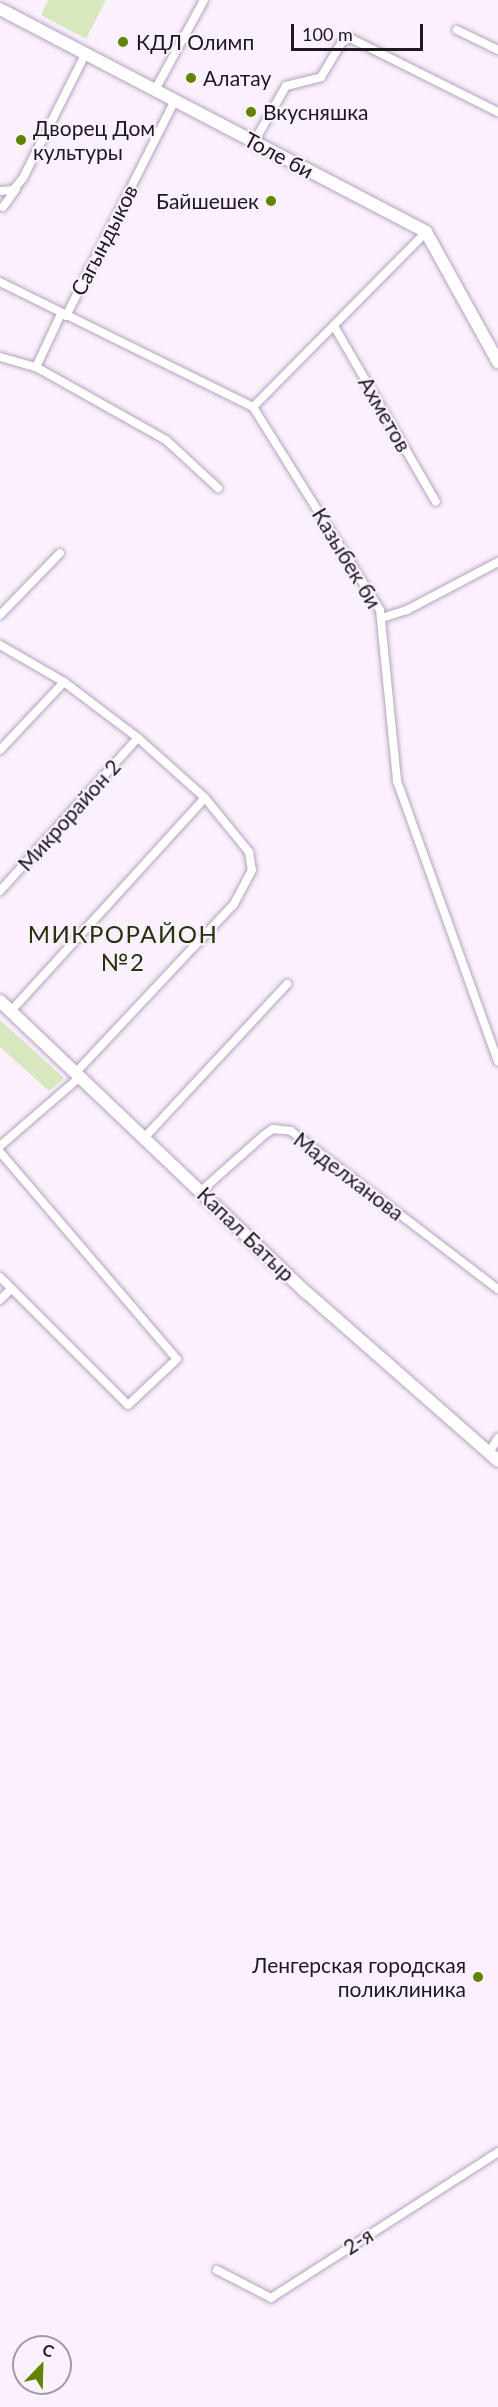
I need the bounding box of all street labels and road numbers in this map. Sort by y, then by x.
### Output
street label: Толе би [240,126,318,184]
street label: Сагындыков [65,180,143,300]
street label: Ахметов [353,372,417,456]
street label: Казыбек би [307,503,387,613]
street label: Микрорайон 2 [12,754,126,876]
street label: Маделханова [289,1126,409,1226]
street label: Капал Батыр [192,1182,300,1286]
street label: 2-я [338,2222,378,2260]

